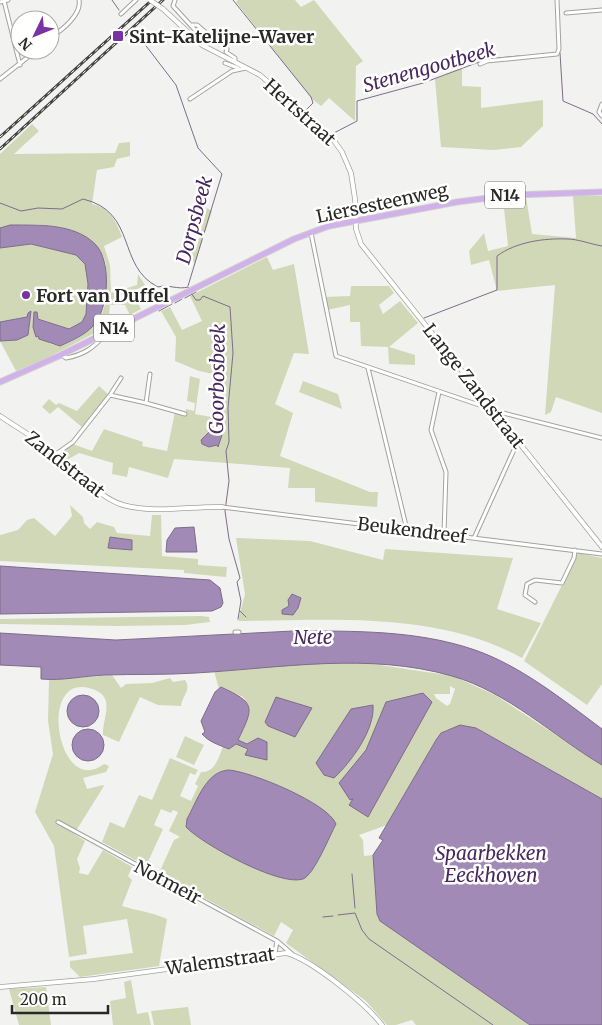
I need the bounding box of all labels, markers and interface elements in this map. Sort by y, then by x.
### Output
north arrow [10,10,60,60]
place label: Sint-Katelijne-Waver [129,25,314,48]
marker: Sint-Katelijne-Waver [111,29,125,43]
text: N [15,34,36,54]
water label: Stenengootbeek [360,36,499,97]
street label: Hertstraat [259,74,341,150]
water label: Dorpsbeek [170,173,217,268]
street label: Liersesteenweg [314,178,450,228]
road number: N14 [485,182,525,208]
place label: Fort van Duffel [36,284,169,307]
marker: Fort van Duffel [20,289,32,301]
road number: N14 [94,314,134,342]
street label: Lange Zandstraat [418,319,530,453]
water label: Goorbosbeek [204,323,230,434]
street label: Zandstraat [21,426,109,502]
street label: Beukendreef [356,512,469,548]
water label: Nete [293,625,333,649]
water label: Spaarbekken Eeckhoven [435,841,547,887]
street label: Notmeir [131,855,205,909]
street label: Walemstraat [163,942,276,980]
scale bar [12,982,109,1014]
text: 200 m [20,990,67,1009]

